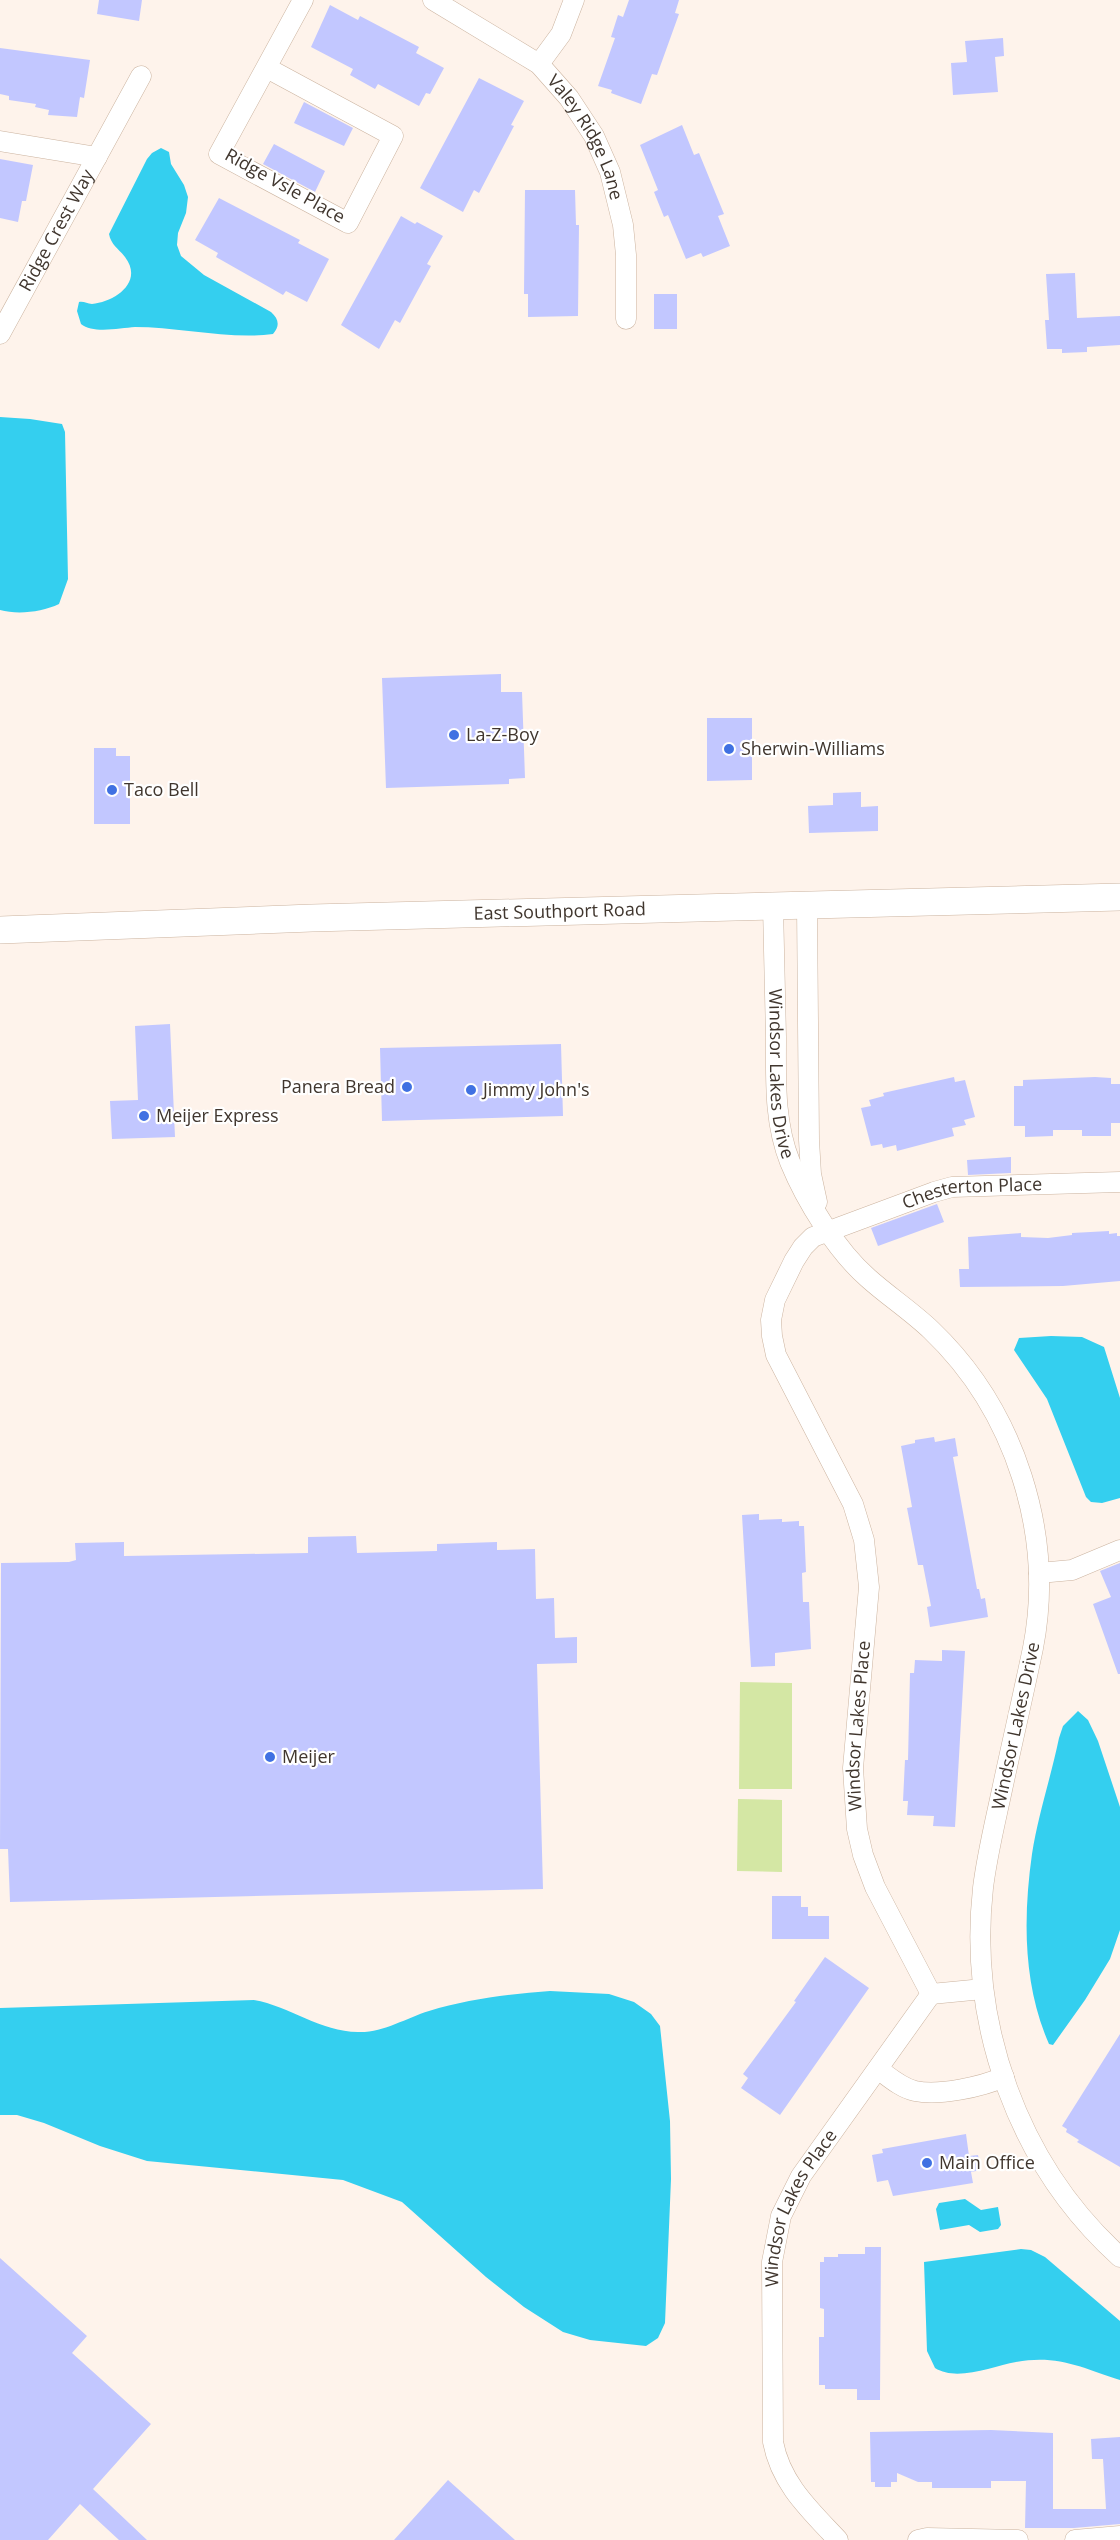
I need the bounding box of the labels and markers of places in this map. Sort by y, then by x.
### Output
place label: La-Z-Boy [466,722,540,746]
marker: La-Z-Boy [447,728,461,742]
place label: Sherwin-Williams [741,736,885,760]
marker: Sherwin-Williams [722,742,736,756]
place label: Taco Bell [124,777,199,801]
marker: Taco Bell [105,783,119,797]
place label: Panera Bread [281,1074,395,1098]
place label: Jimmy John's [481,1077,590,1101]
marker: Panera Bread [400,1080,414,1094]
marker: Jimmy John's [464,1083,478,1097]
place label: Meijer Express [156,1103,279,1127]
marker: Meijer Express [137,1109,151,1123]
place label: Meijer [282,1744,335,1768]
marker: Meijer [263,1750,277,1764]
place label: Main Office [939,2150,1035,2174]
marker: Main Office [920,2156,934,2170]

